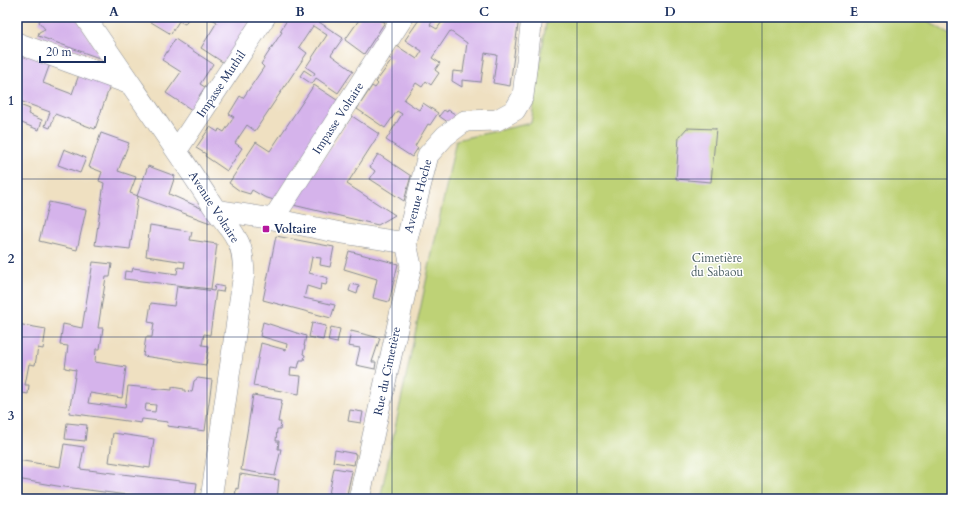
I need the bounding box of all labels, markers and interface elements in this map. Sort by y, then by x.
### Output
text: A [109,3,119,21]
text: B [295,3,305,21]
text: C [479,3,489,21]
text: D [664,3,676,21]
text: E [850,3,858,21]
scale bar [40,38,105,64]
text: 20 m [46,44,73,60]
street label: Impasse Muthil [193,48,249,120]
street label: Impasse Voltaire [309,79,367,157]
text: 1 [8,92,14,110]
street label: Avenue Hoche [400,157,436,235]
street label: Avenue Voltaire [185,168,243,246]
place label: Voltaire [274,221,317,237]
marker: Voltaire [261,224,271,234]
text: 2 [8,250,15,268]
park label: Cimetière du Sabaou [691,250,743,280]
street label: Rue du Cimetière [370,325,404,417]
text: 3 [8,407,15,425]

